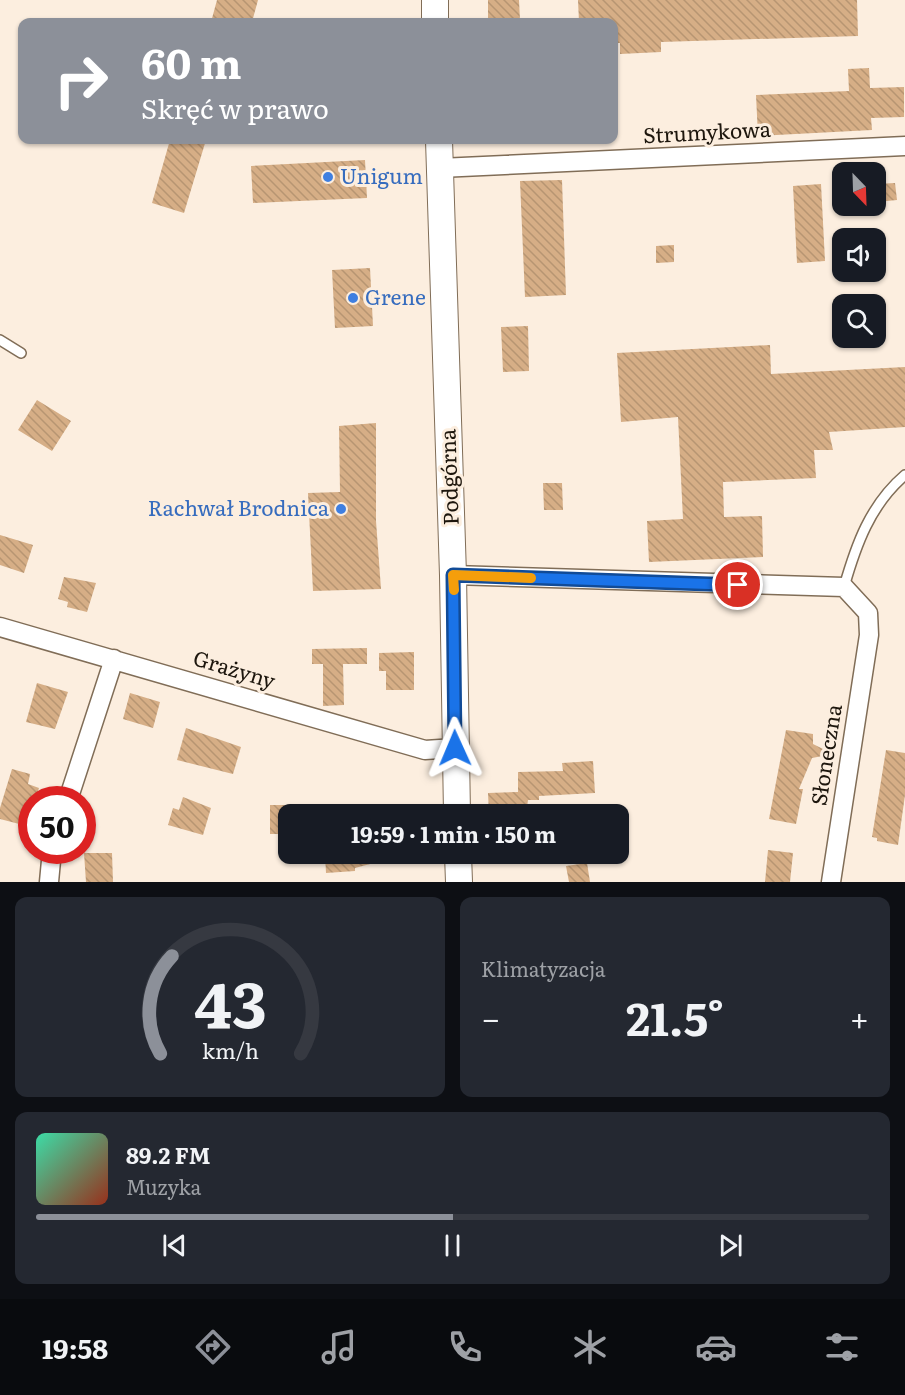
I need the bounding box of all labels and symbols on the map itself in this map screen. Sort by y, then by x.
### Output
street label: Strumykowa [642,112,772,149]
place label: Unigum [340,159,423,190]
north arrow [832,162,886,216]
marker: Unigum [321,170,335,184]
place label: Grene [365,280,426,311]
marker: Grene [346,291,360,305]
street label: Podgórna [430,428,465,526]
place label: Rachwał Brodnica [148,491,330,522]
marker: Rachwał Brodnica [334,502,348,516]
pin [712,559,763,610]
street label: Grażyny [190,640,280,695]
street label: Słoneczna [801,701,848,807]
position arrow [423,716,487,780]
speed limit sign: 50 [18,786,96,864]

